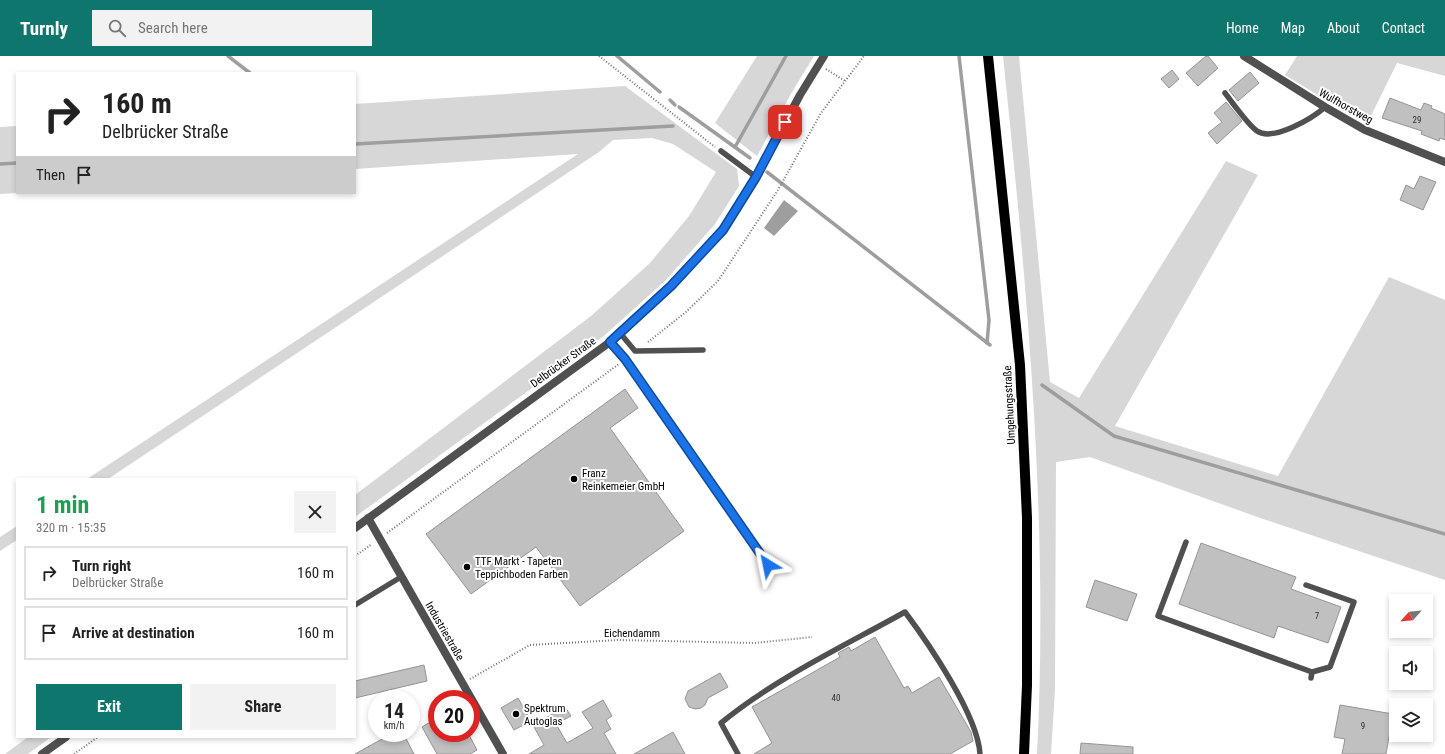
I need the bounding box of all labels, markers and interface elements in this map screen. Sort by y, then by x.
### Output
search box [92,10,372,46]
text: Turnly [20,17,68,40]
icon: search [106,17,128,39]
text: Search here [138,19,208,37]
text: Home [1226,20,1259,36]
text: Map [1281,20,1305,36]
text: About [1327,20,1360,36]
text: Contact [1382,20,1425,36]
street label: Wulfhorstweg [1316,86,1375,127]
text: 160 m [102,87,172,120]
icon: right [36,88,88,140]
pin [768,105,802,139]
icon: arrive [774,111,796,133]
house number: 29 [1413,115,1421,125]
text: Delbrücker Straße [102,121,228,142]
icon: arrive [73,164,95,186]
text: Then [36,166,65,184]
street label: Delbrücker Straße [528,334,598,390]
street label: Umgehungsstraße [1001,365,1018,445]
place label: Franz Reinkemeier GmbH [582,467,665,493]
marker: Franz Reinkemeier GmbH [569,474,579,484]
text: 1 min [36,491,89,519]
button: close [294,491,336,533]
text: 320 m · 15:35 [36,520,106,535]
position arrow [747,544,789,586]
place label: TTF Markt - Tapeten Teppichboden Farben [475,555,568,581]
text: Turn right [72,557,131,575]
icon: right [38,562,60,584]
marker: TTF Markt - Tapeten Teppichboden Farben [462,562,472,572]
text: 160 m [297,564,334,582]
text: Delbrücker Straße [72,575,163,590]
north arrow [1389,594,1433,638]
map controls [1389,594,1433,742]
street label: Industriestraße [423,600,467,663]
house number: 7 [1315,611,1320,621]
icon: arrive [38,622,60,644]
text: Arrive at destination [72,624,195,642]
text: 160 m [297,624,334,642]
street label: Eichendamm [604,627,660,640]
button: sound [1389,646,1433,690]
button: Exit [36,684,182,730]
button: Share [190,684,336,730]
speed limit sign: 20 [428,690,480,742]
house number: 40 [832,693,840,703]
button: layers [1389,698,1433,742]
text: 14 [384,699,404,723]
place label: Spektrum Autoglas [524,702,565,728]
marker: Spektrum Autoglas [511,709,521,719]
text: km/h [384,720,404,731]
house number: 9 [1361,721,1365,731]

